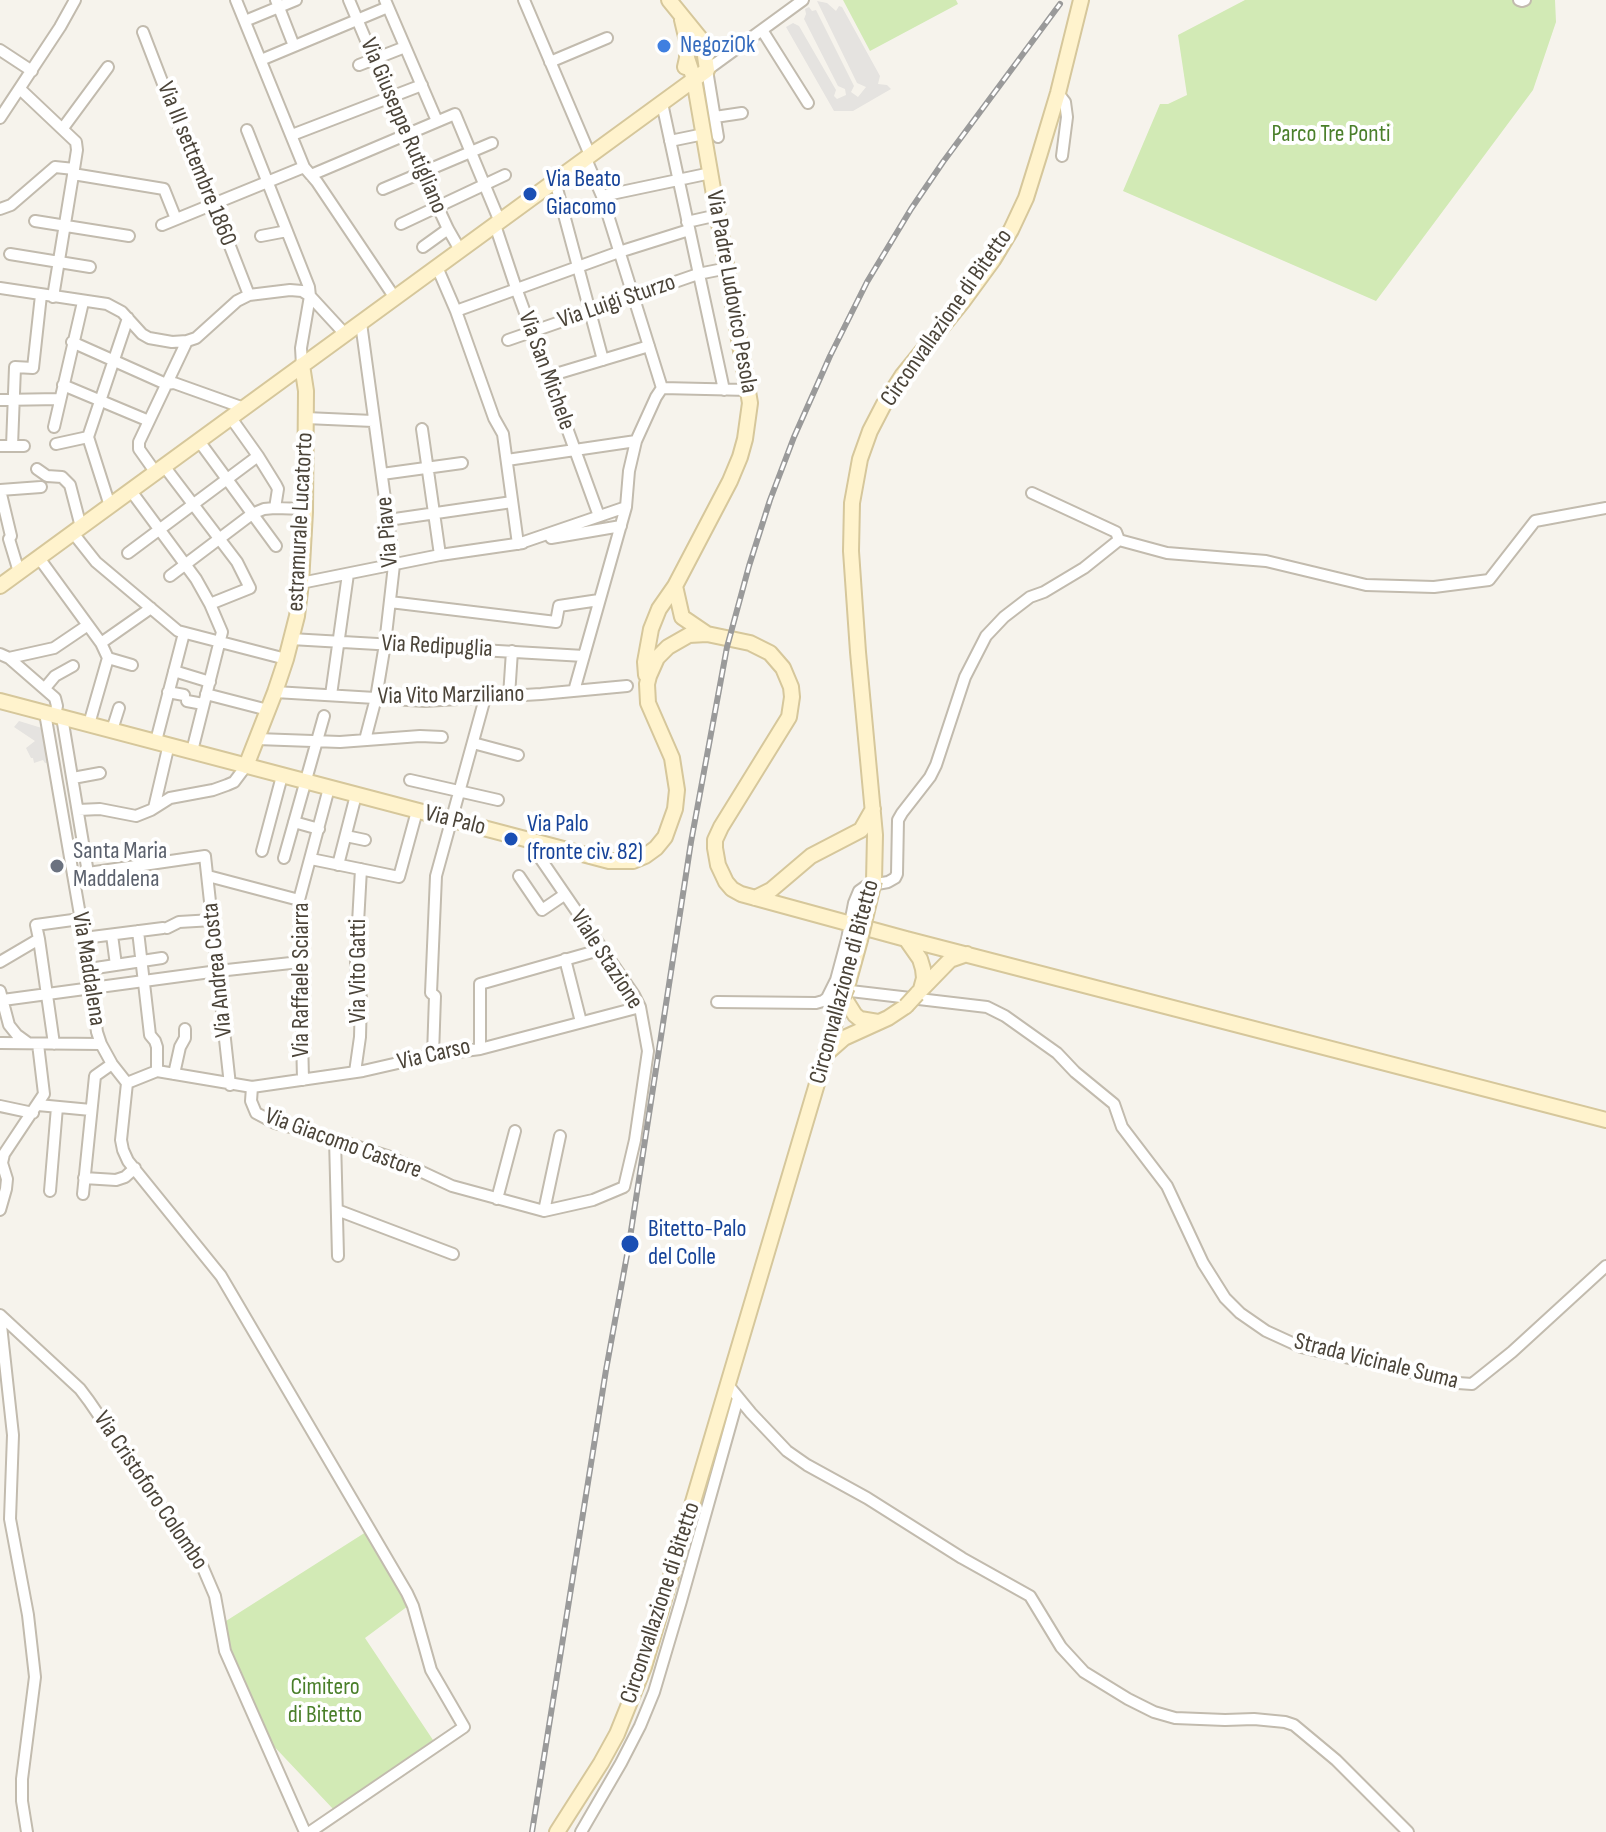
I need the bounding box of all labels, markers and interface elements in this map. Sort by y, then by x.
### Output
place label: NegoziOk [680,32,755,60]
street label: Via Giuseppe Rutigliano [353,34,453,218]
marker: NegoziOk [655,37,673,55]
street label: Via III settembre 1860 [150,78,242,250]
park label: Parco Tre Ponti [1271,121,1391,149]
place label: Via Beato Giacomo [546,166,621,222]
marker: Via Beato Giacomo [521,185,539,203]
street label: Via Padre Ludovico Pesola [699,188,763,396]
street label: Circonvallazione di Bitetto [875,224,1019,412]
street label: Via Luigi Sturzo [554,268,680,336]
street label: Via San Michele [511,308,581,434]
street label: estramurale Lucatorto [282,432,320,612]
street label: Via Piave [371,496,405,568]
street label: Via Redipuglia [381,630,493,664]
street label: Via Vito Marziliano [377,680,525,712]
street label: Via Palo [422,800,488,842]
place label: Via Palo (fronte civ. 82) [527,811,643,867]
marker: Via Palo (fronte civ. 82) [502,830,520,848]
place label: Santa Maria Maddalena [73,838,167,894]
marker: Santa Maria Maddalena [48,857,66,875]
street label: Circonvallazione di Bitetto [804,877,886,1087]
street label: Via Andrea Costa [197,901,239,1039]
street label: Via Raffaele Sciarra [288,903,316,1057]
street label: Viale Stazione [563,905,649,1015]
street label: Via Maddalena [65,910,111,1028]
street label: Via Vito Gatti [345,919,373,1023]
street label: Via Carso [395,1033,473,1077]
street label: Via Giacomo Castore [261,1102,425,1186]
place label: Bitetto-Palo del Colle [648,1216,747,1272]
marker: Bitetto-Palo del Colle [619,1233,641,1255]
street label: Strada Vicinale Suma [1291,1328,1461,1396]
street label: Via Cristoforo Colombo [86,1406,214,1576]
street label: Circonvallazione di Bitetto [615,1499,707,1707]
park label: Cimitero di Bitetto [288,1674,362,1730]

